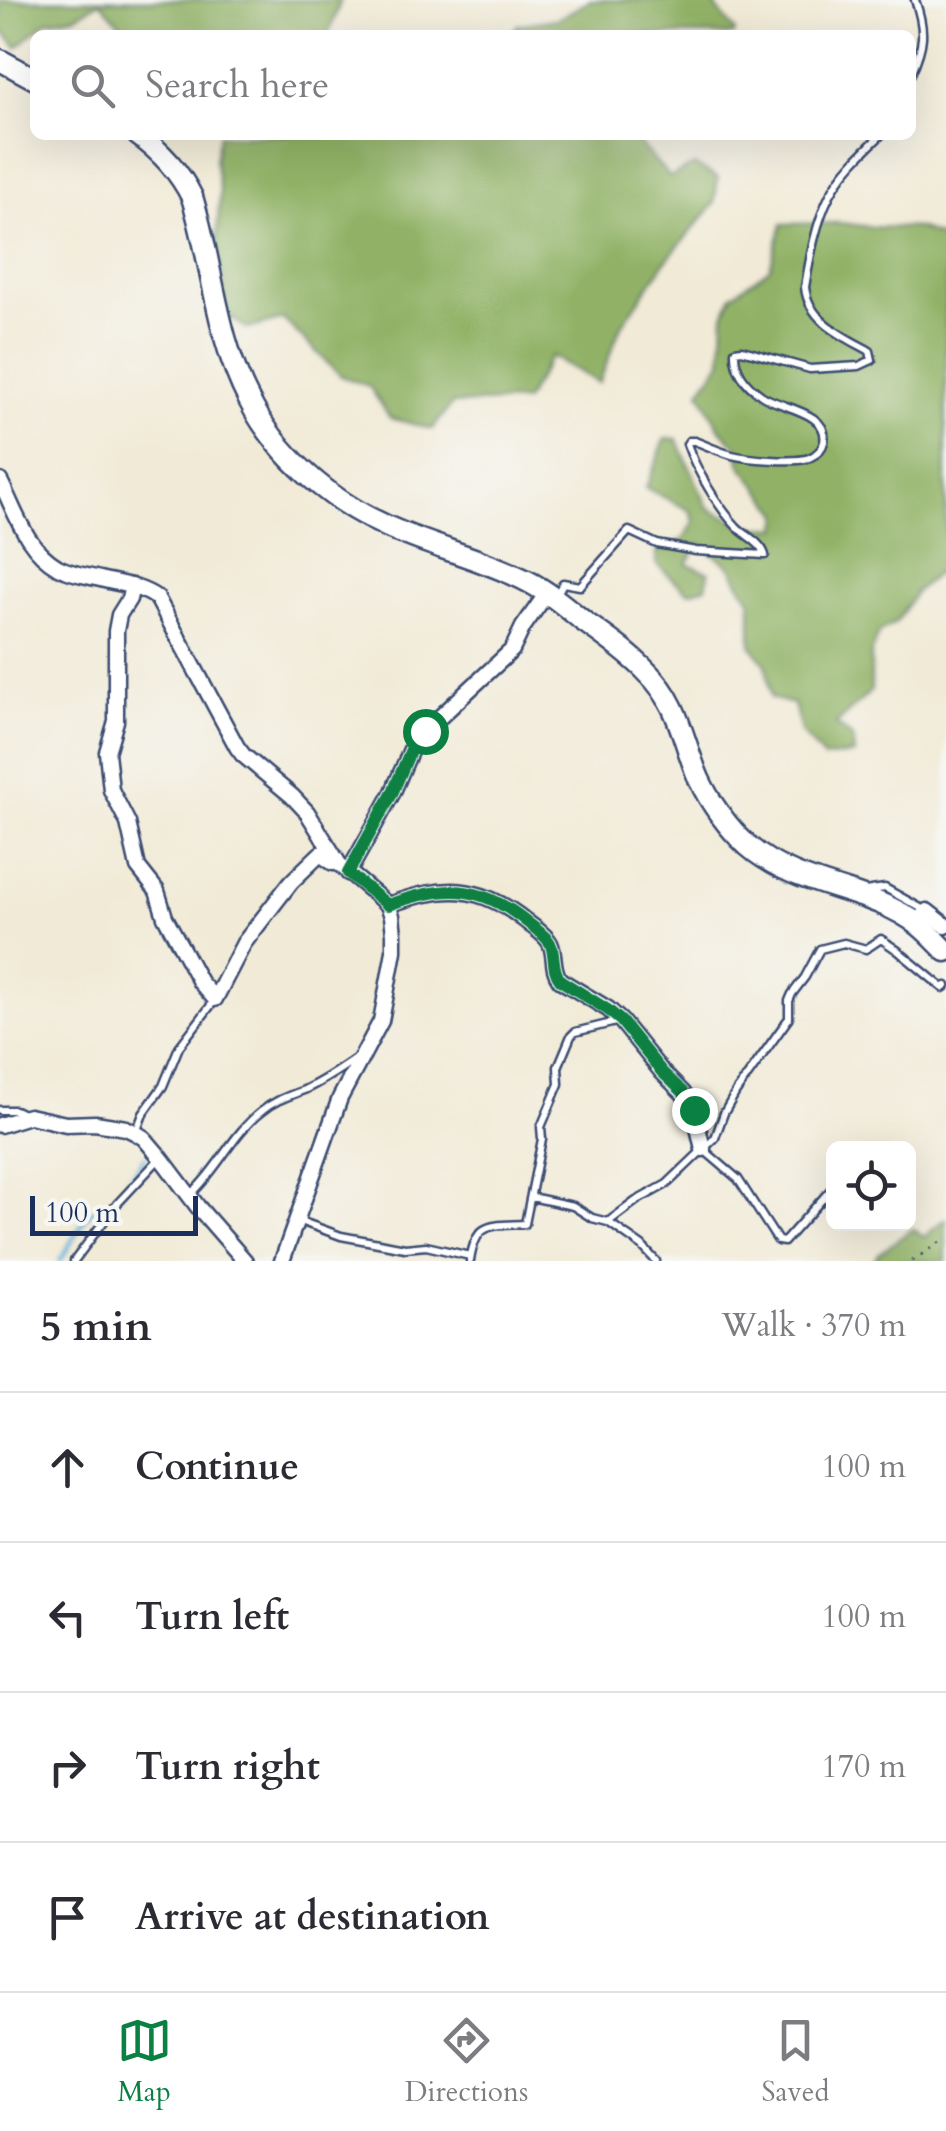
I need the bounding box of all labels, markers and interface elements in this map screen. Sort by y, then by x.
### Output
search box [30,30,916,140]
icon: search [65,58,120,113]
text: Search here [145,59,329,111]
route start [403,709,449,755]
route end [672,1088,718,1134]
map controls [826,1141,916,1231]
button: locate [826,1141,916,1231]
scale bar [30,1191,198,1236]
text: 100 m [45,1194,119,1232]
text: 5 min [40,1298,152,1355]
text: Walk · 370 m [721,1304,906,1348]
icon: ahead [40,1440,95,1495]
text: Continue [135,1441,299,1493]
text: 100 m [821,1445,906,1489]
icon: left [40,1590,95,1645]
text: Turn left [135,1591,289,1643]
text: 100 m [821,1595,906,1639]
icon: right [40,1740,95,1795]
text: Turn right [135,1741,320,1793]
text: 170 m [821,1745,906,1789]
icon: arrive [40,1890,95,1945]
text: Arrive at destination [135,1891,490,1943]
tab: Map [117,2013,172,2111]
tab: Directions [405,2013,528,2111]
tab: Saved [761,2013,829,2111]

